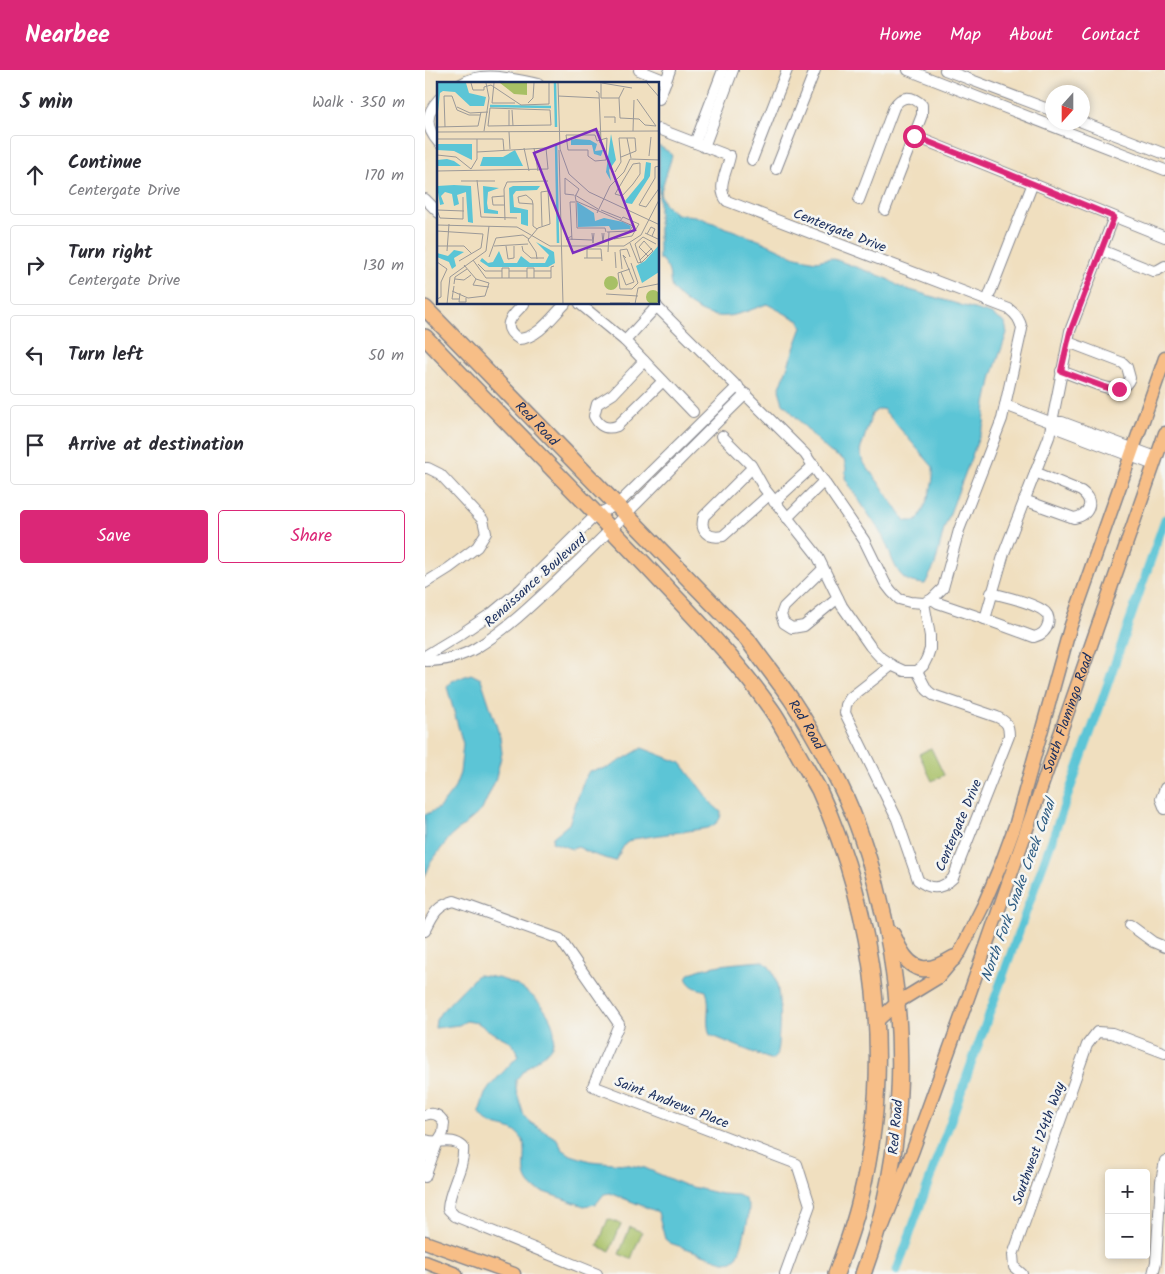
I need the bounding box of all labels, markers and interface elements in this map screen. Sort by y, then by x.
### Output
text: Nearbee [25,16,110,55]
text: Home [879,21,922,50]
text: Map [950,21,981,50]
text: About [1009,21,1053,50]
text: Contact [1081,21,1140,50]
inset map [437,82,660,305]
north arrow [1045,85,1090,130]
text: 5 min [20,86,73,119]
text: Walk · 350 m [312,90,405,115]
route start [903,125,926,148]
text: Continue [68,148,141,178]
icon: ahead [21,161,49,189]
text: 170 m [364,163,404,188]
text: Centergate Drive [68,178,180,203]
street label: Centergate Drive [790,203,890,259]
text: Turn right [68,238,153,268]
icon: right [21,251,49,279]
text: 130 m [363,253,404,278]
text: Centergate Drive [68,268,180,293]
text: Turn left [68,340,143,370]
icon: left [21,341,49,369]
text: 50 m [368,343,404,368]
route end [1108,378,1131,401]
street label: Red Road [509,397,564,452]
text: Arrive at destination [68,430,244,460]
icon: arrive [21,431,49,459]
button: Save [20,510,208,563]
button: Share [218,510,405,563]
street label: Renaissance Boulevard [479,528,593,633]
street label: South Flamingo Road [1037,650,1100,776]
street label: Red Road [782,695,830,755]
street label: Centergate Drive [930,775,989,875]
water label: North Fork Snake Creek Canal [975,793,1064,985]
street label: Saint Andrews Place [611,1071,733,1135]
street label: Southwest 124th Way [1007,1079,1071,1208]
street label: Red Road [883,1098,909,1156]
map controls [1105,1169,1150,1259]
button: + [1105,1169,1150,1214]
button: − [1105,1214,1150,1259]

